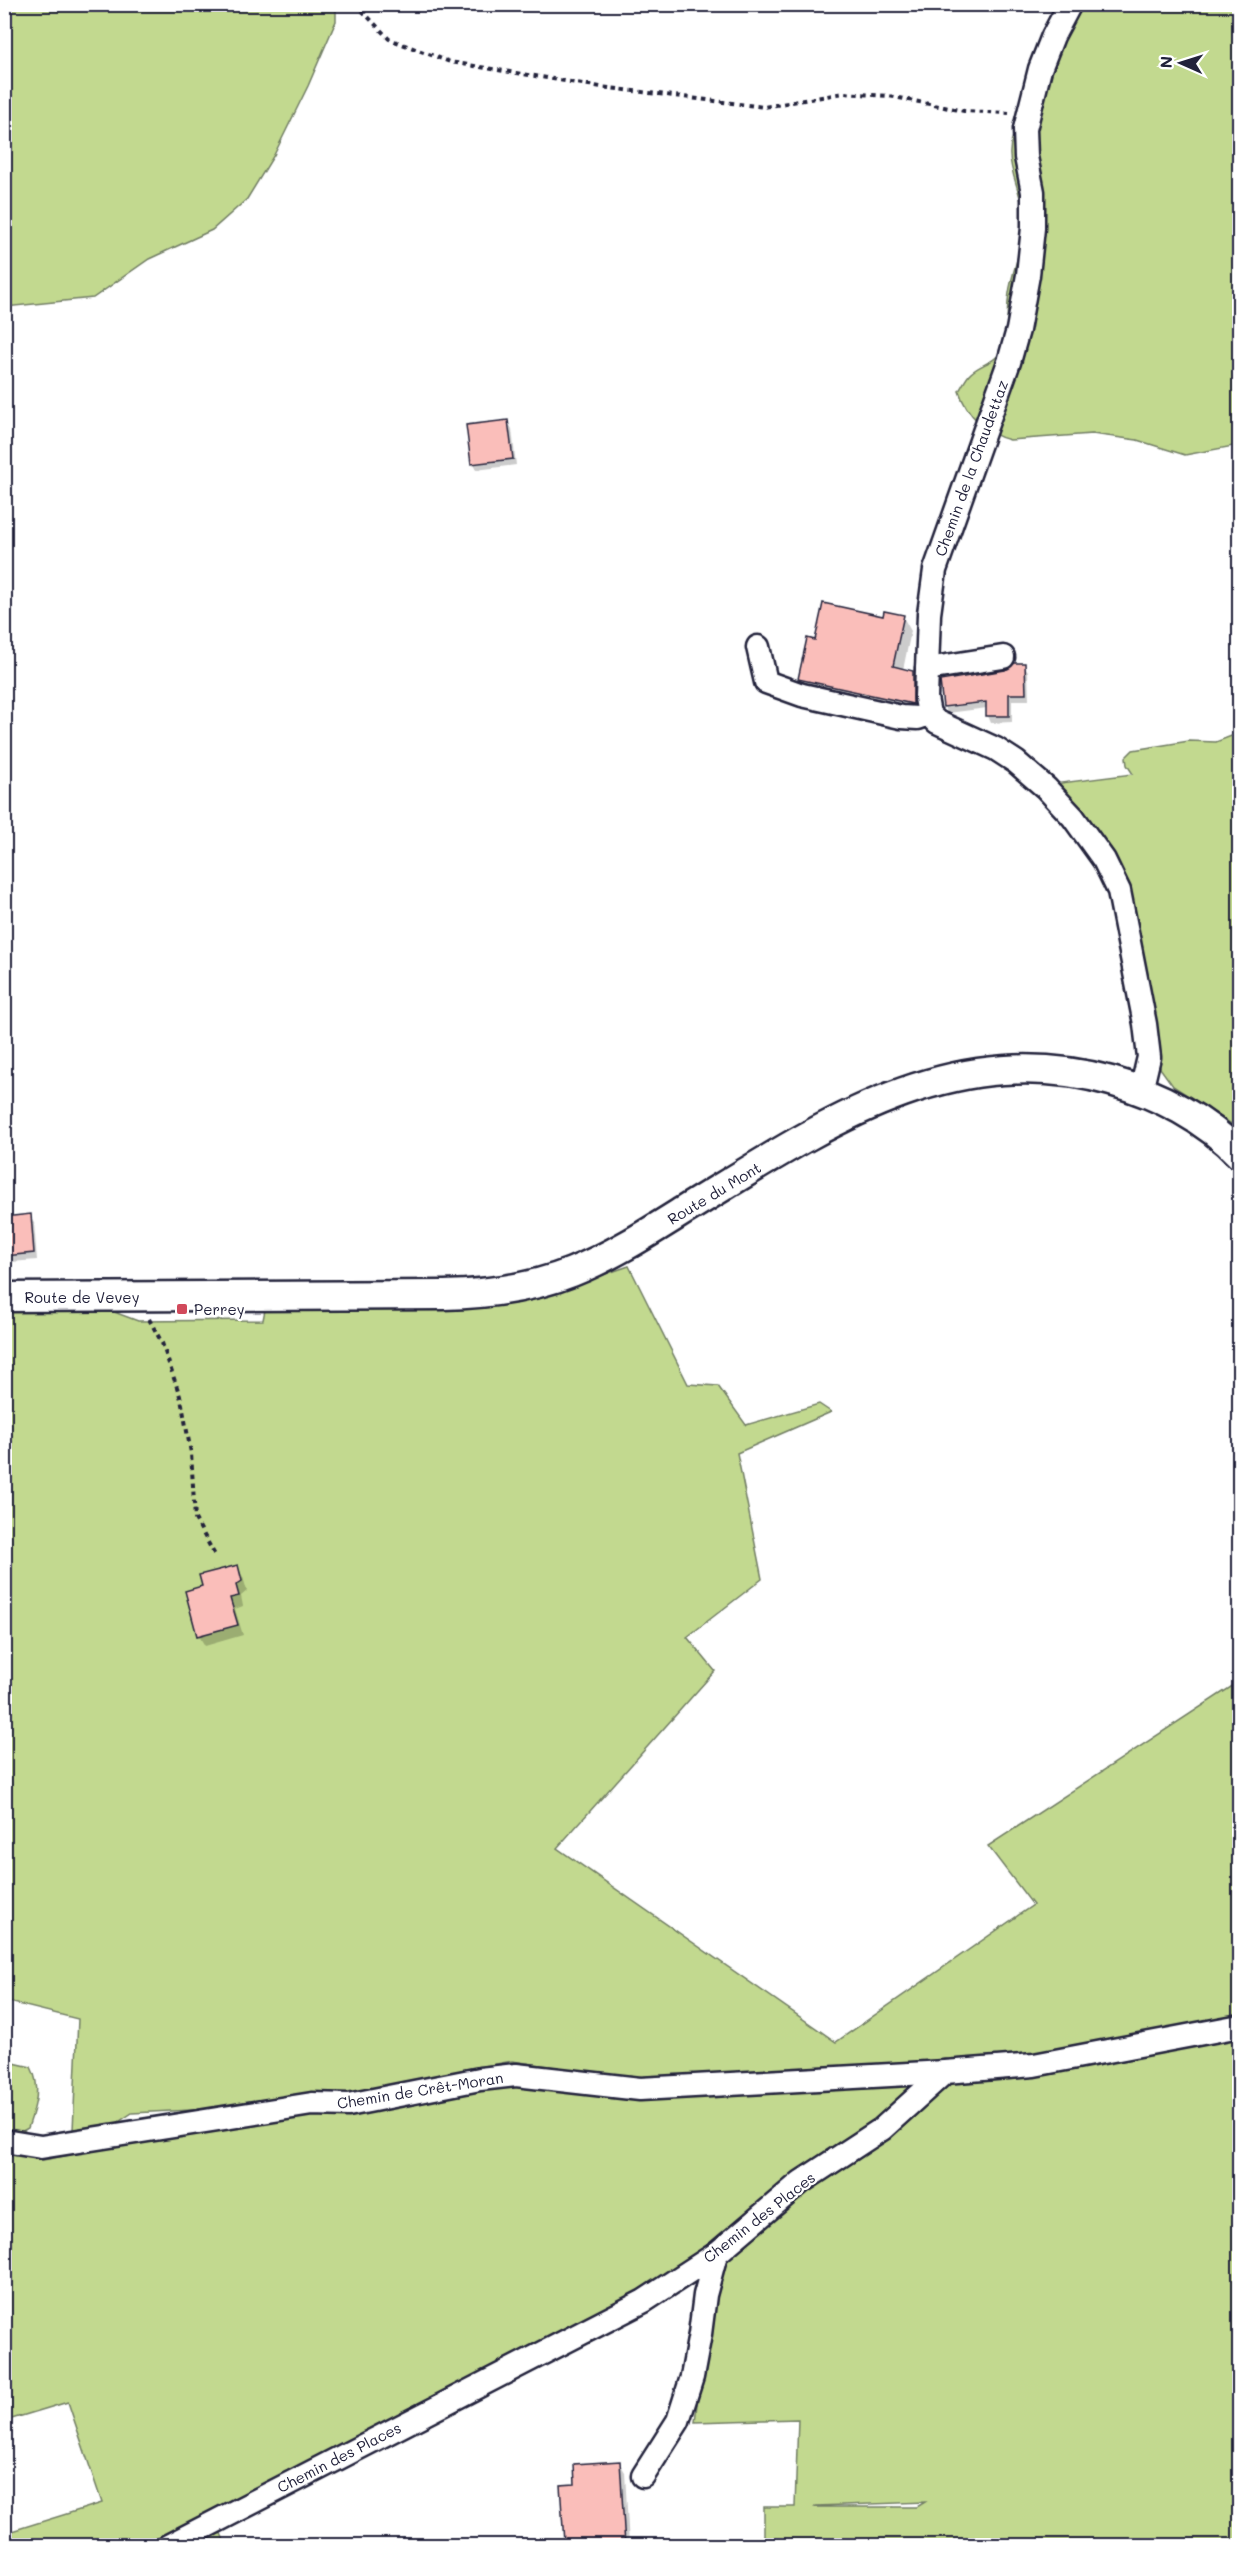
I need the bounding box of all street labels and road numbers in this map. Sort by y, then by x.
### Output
street label: Chemin de la Chaudettaz [930,377,1012,559]
street label: Route du Mont [664,1157,764,1229]
street label: Route de Vevey [25,1287,140,1307]
street label: Chemin de Crêt-Moran [335,2067,505,2113]
street label: Chemin des Places [699,2167,819,2267]
street label: Chemin des Places [274,2417,404,2497]

